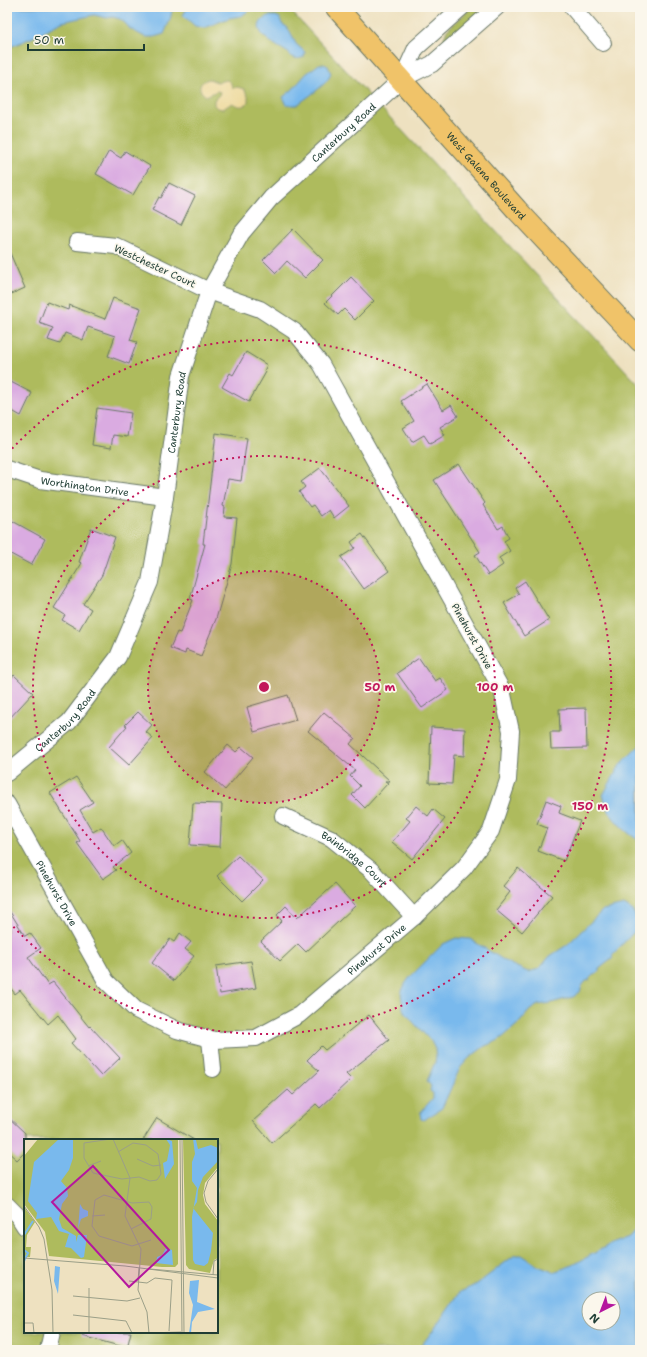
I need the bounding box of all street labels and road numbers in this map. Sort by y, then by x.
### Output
street label: Canterbury Road [308,99,379,165]
street label: West Galena Boulevard [444,129,530,223]
street label: Westchester Court [112,241,198,291]
street label: Canterbury Road [164,369,189,454]
street label: Worthington Drive [40,474,130,499]
street label: Pinehurst Drive [449,601,496,671]
street label: Canterbury Road [32,686,99,754]
street label: Bainbridge Court [320,828,390,890]
street label: Pinehurst Drive [33,858,81,929]
street label: Pinehurst Drive [344,920,409,978]

